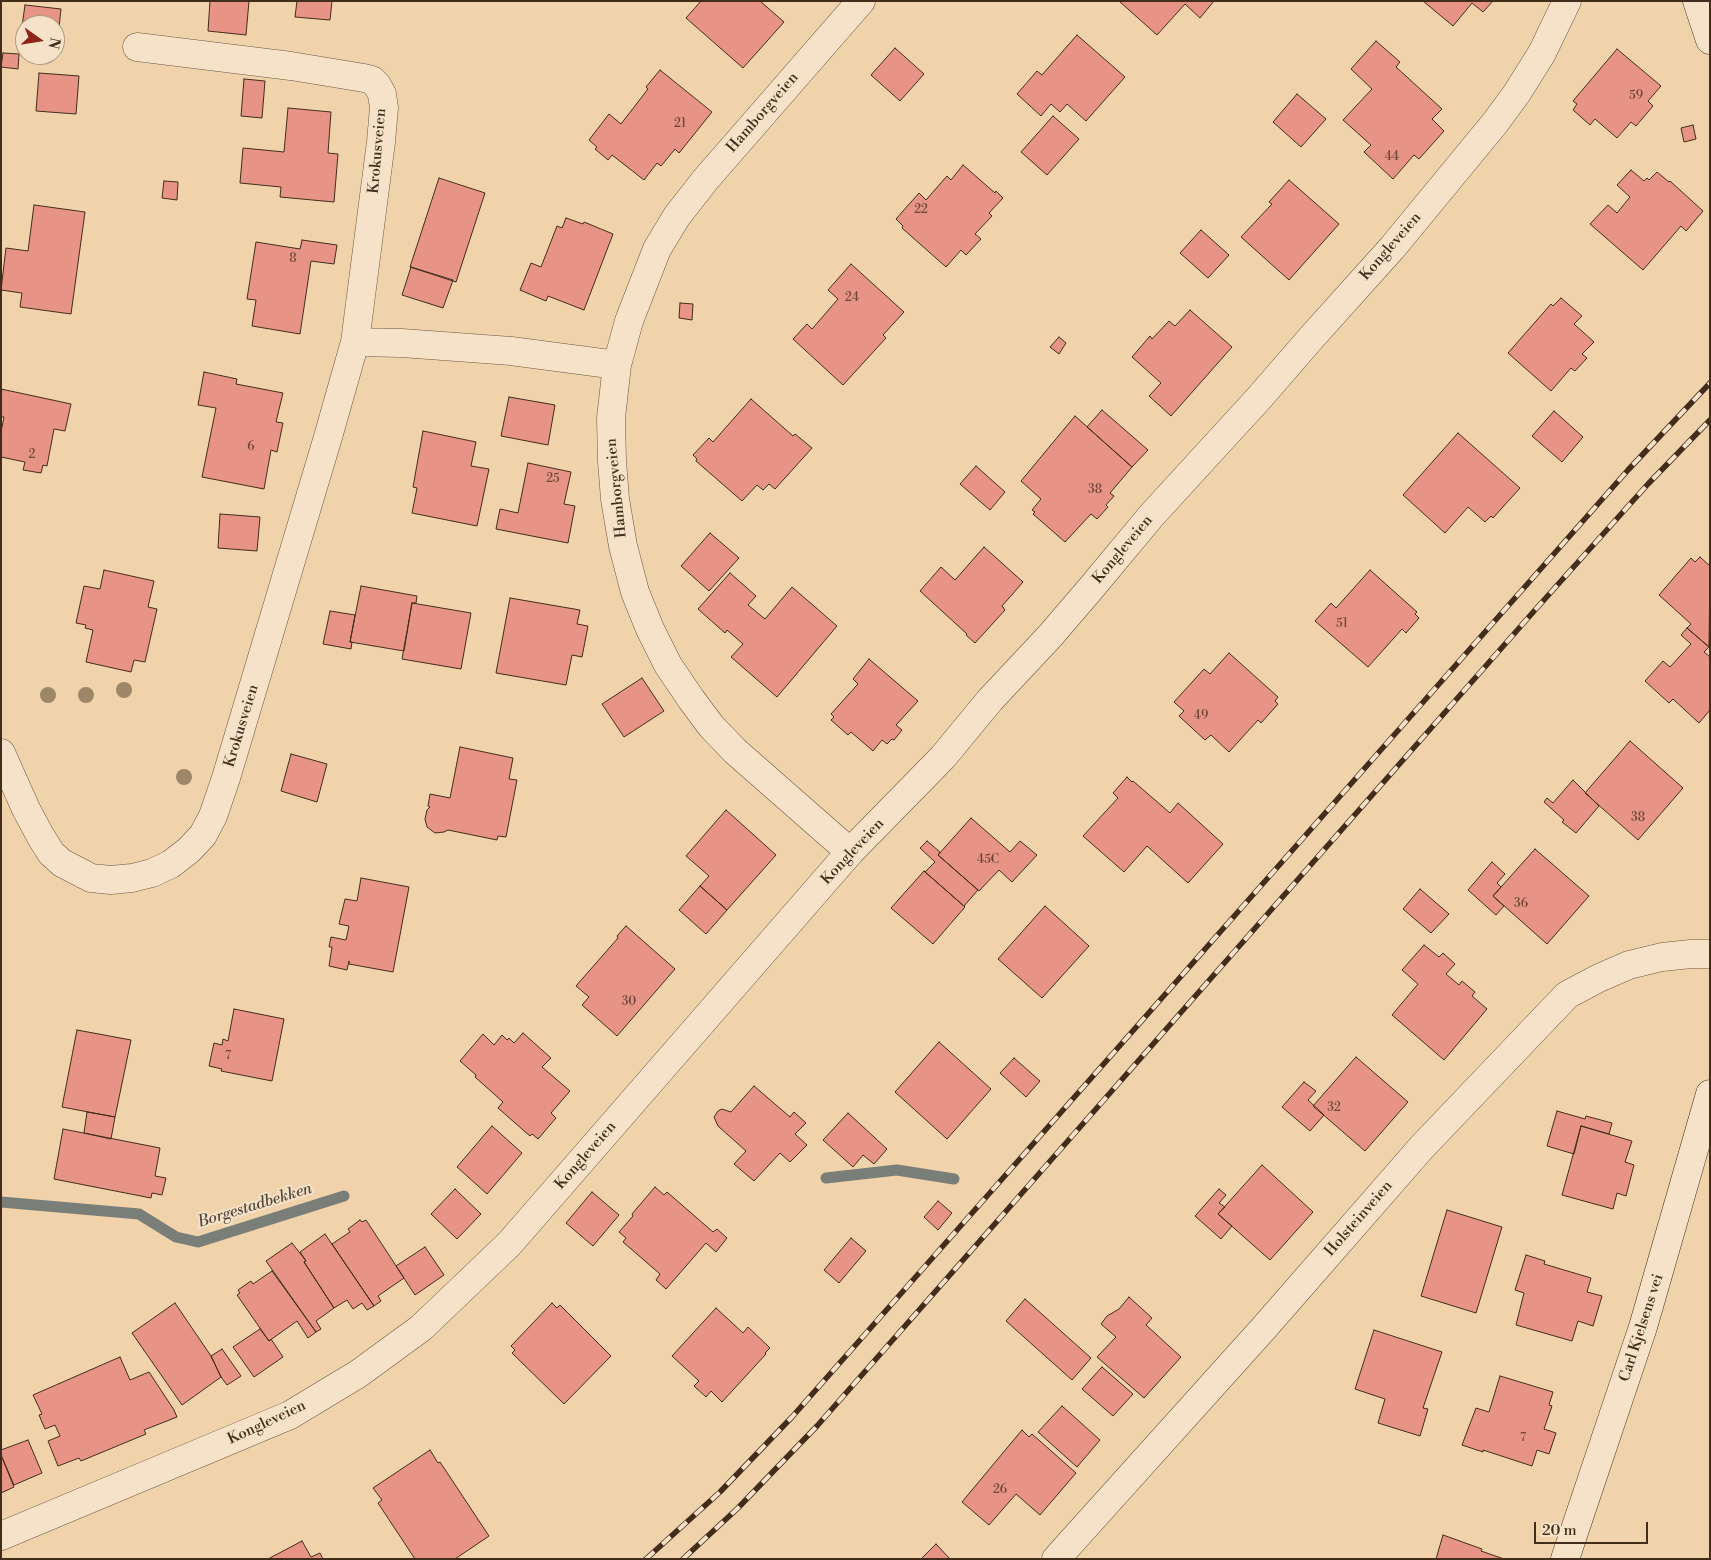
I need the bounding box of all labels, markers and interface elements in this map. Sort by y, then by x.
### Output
north arrow [15,15,65,65]
text: N [44,36,64,51]
street label: Hamborgveien [723,69,803,157]
house number: 59 [1629,89,1643,103]
street label: Krokusveien [365,108,391,194]
house number: 21 [674,117,686,131]
house number: 44 [1385,150,1399,164]
house number: 22 [914,203,928,217]
street label: Kongleveien [1357,209,1425,285]
house number: 8 [289,252,297,266]
house number: 24 [845,291,859,305]
street label: Hamborgveien [603,437,631,539]
house number: 6 [247,440,255,454]
house number: 2 [29,448,35,462]
house number: 25 [546,472,560,486]
house number: 38 [1088,483,1102,497]
street label: Kongleveien [1089,512,1157,588]
house number: 51 [1336,617,1348,631]
street label: Krokusveien [221,682,263,770]
house number: 49 [1194,709,1208,723]
house number: 38 [1631,811,1645,825]
street label: Kongleveien [818,815,888,889]
house number: 45C [977,853,999,867]
house number: 36 [1514,897,1528,911]
house number: 30 [622,995,636,1009]
house number: 7 [225,1049,231,1063]
house number: 32 [1327,1101,1341,1115]
street label: Kongleveien [552,1118,620,1194]
street label: Holsteinveien [1321,1177,1397,1261]
water label: Borgestadbekken [195,1179,315,1233]
street label: Carl Kjelsens vei [1616,1272,1668,1384]
street label: Kongleveien [225,1397,309,1449]
house number: 7 [1520,1431,1526,1445]
house number: 26 [993,1483,1007,1497]
scale bar [1536,1512,1650,1544]
text: 20 m [1542,1521,1577,1540]

